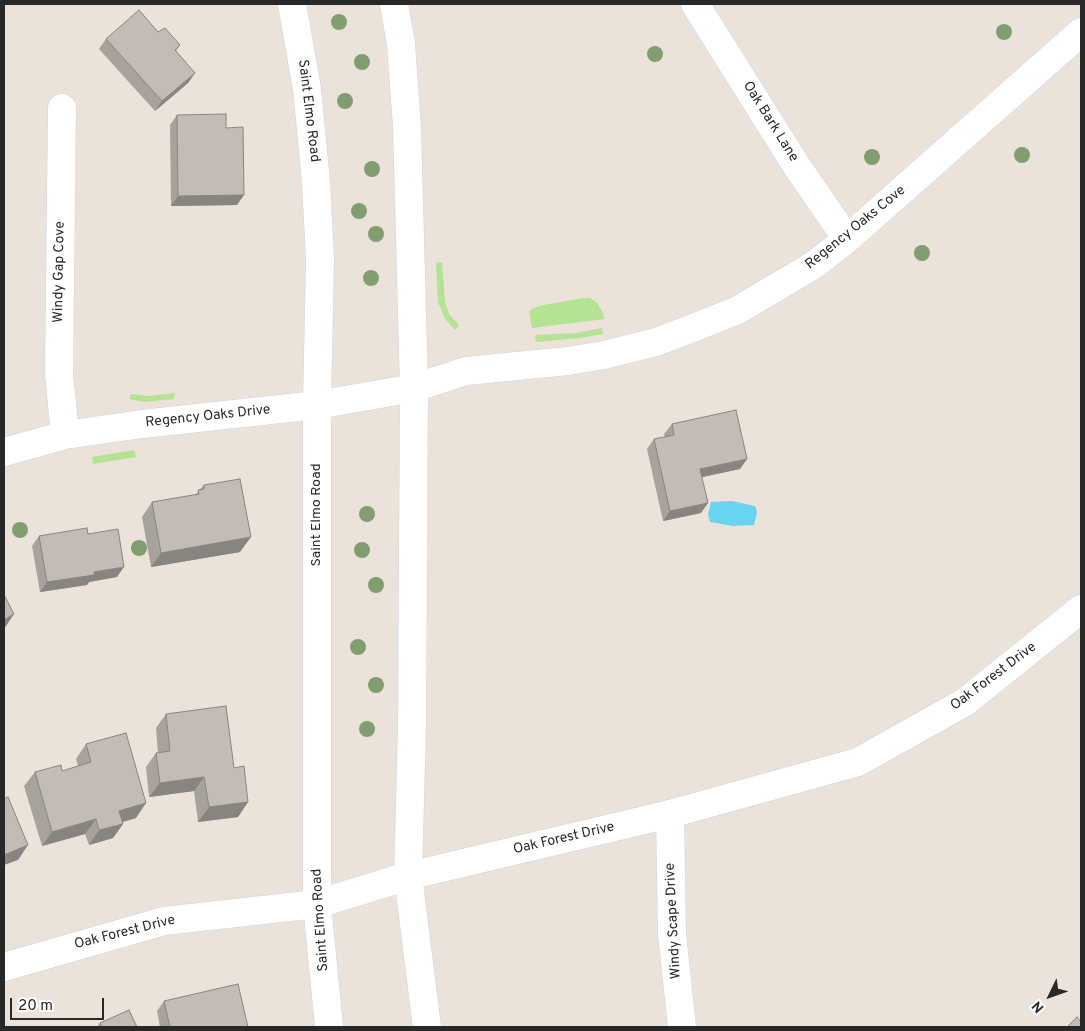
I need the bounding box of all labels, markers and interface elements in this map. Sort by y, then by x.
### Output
street label: Saint Elmo Road [293,59,323,163]
street label: Oak Bark Lane [738,79,802,165]
street label: Regency Oaks Cove [803,182,909,274]
street label: Windy Gap Cove [51,221,69,323]
street label: Regency Oaks Drive [145,402,271,432]
street label: Saint Elmo Road [309,463,325,567]
street label: Oak Forest Drive [948,639,1040,715]
street label: Oak Forest Drive [512,819,616,859]
street label: Windy Scape Drive [663,862,685,980]
street label: Saint Elmo Road [309,868,333,972]
street label: Oak Forest Drive [73,912,177,954]
north arrow [1025,971,1075,1021]
scale bar [12,988,106,1020]
text: 20 m [18,997,53,1016]
text: N [1029,997,1048,1016]

